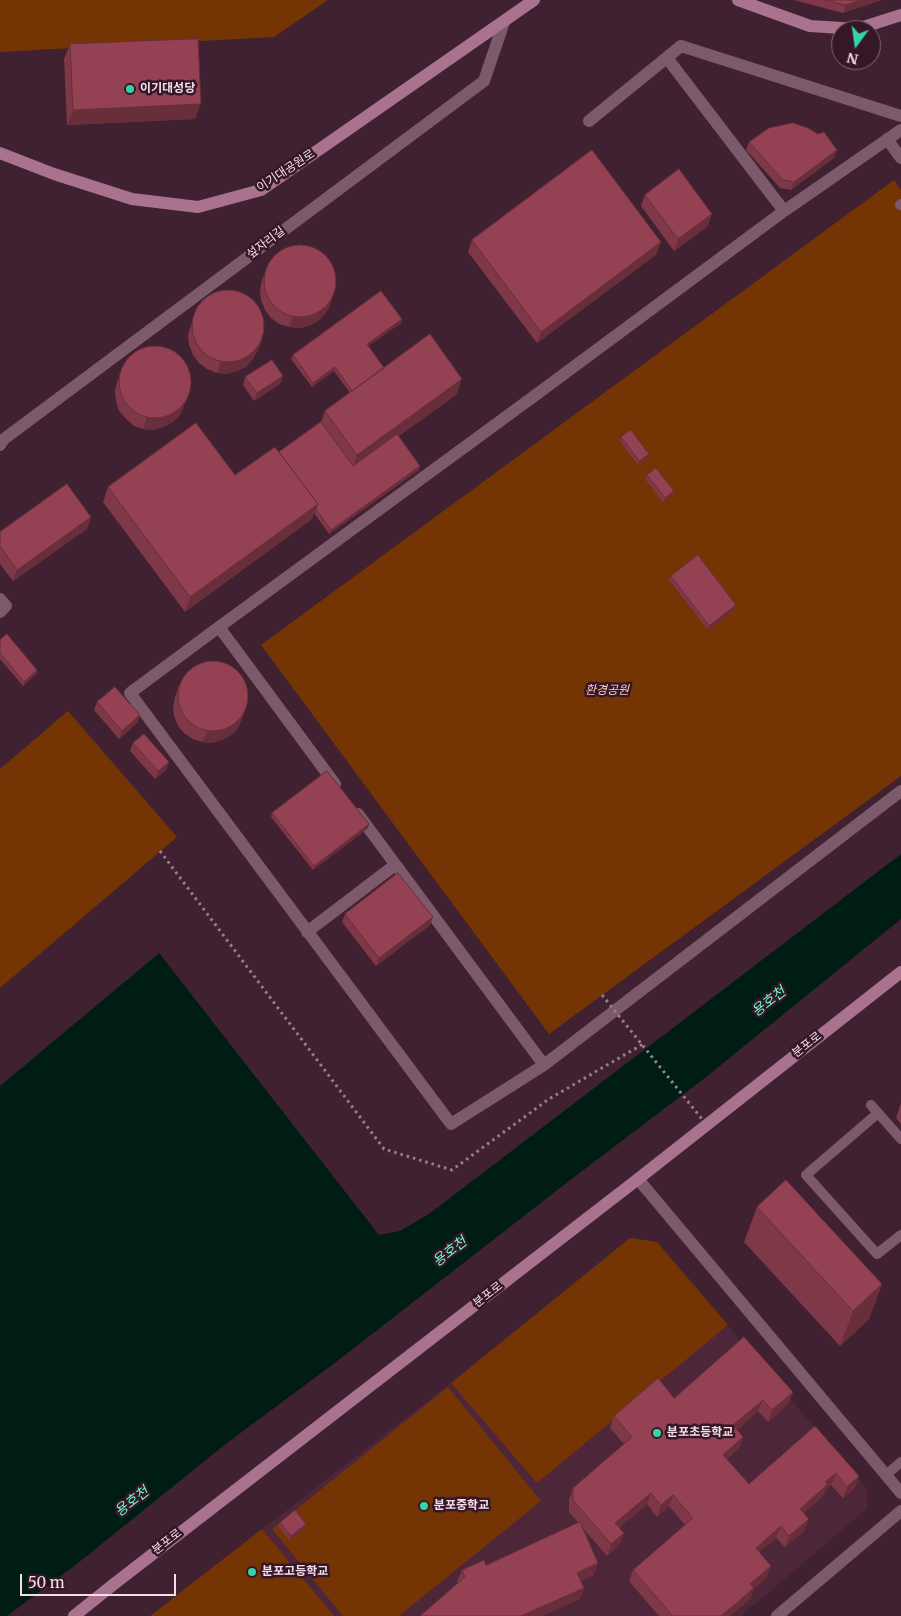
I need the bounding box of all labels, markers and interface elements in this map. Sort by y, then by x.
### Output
north arrow [831,20,881,70]
text: N [845,49,860,69]
place label: 이기대성당 [140,82,195,96]
marker: 이기대성당 [124,83,136,95]
street label: 이기대공원로 [254,147,318,195]
street label: 섶자리길 [244,224,288,262]
park label: 환경공원 [585,684,629,698]
water label: 용호천 [749,983,789,1021]
street label: 분포로 [790,1029,824,1061]
water label: 용호천 [430,1233,470,1271]
street label: 분포로 [471,1279,505,1311]
place label: 분포초등학교 [667,1426,733,1440]
marker: 분포초등학교 [651,1427,663,1439]
water label: 용호천 [112,1483,152,1521]
place label: 분포중학교 [434,1499,489,1513]
marker: 분포중학교 [418,1500,430,1512]
street label: 분포로 [150,1526,184,1558]
scale bar [22,1564,179,1596]
place label: 분포고등학교 [262,1565,328,1579]
marker: 분포고등학교 [246,1566,258,1578]
text: 50 m [28,1573,65,1592]

